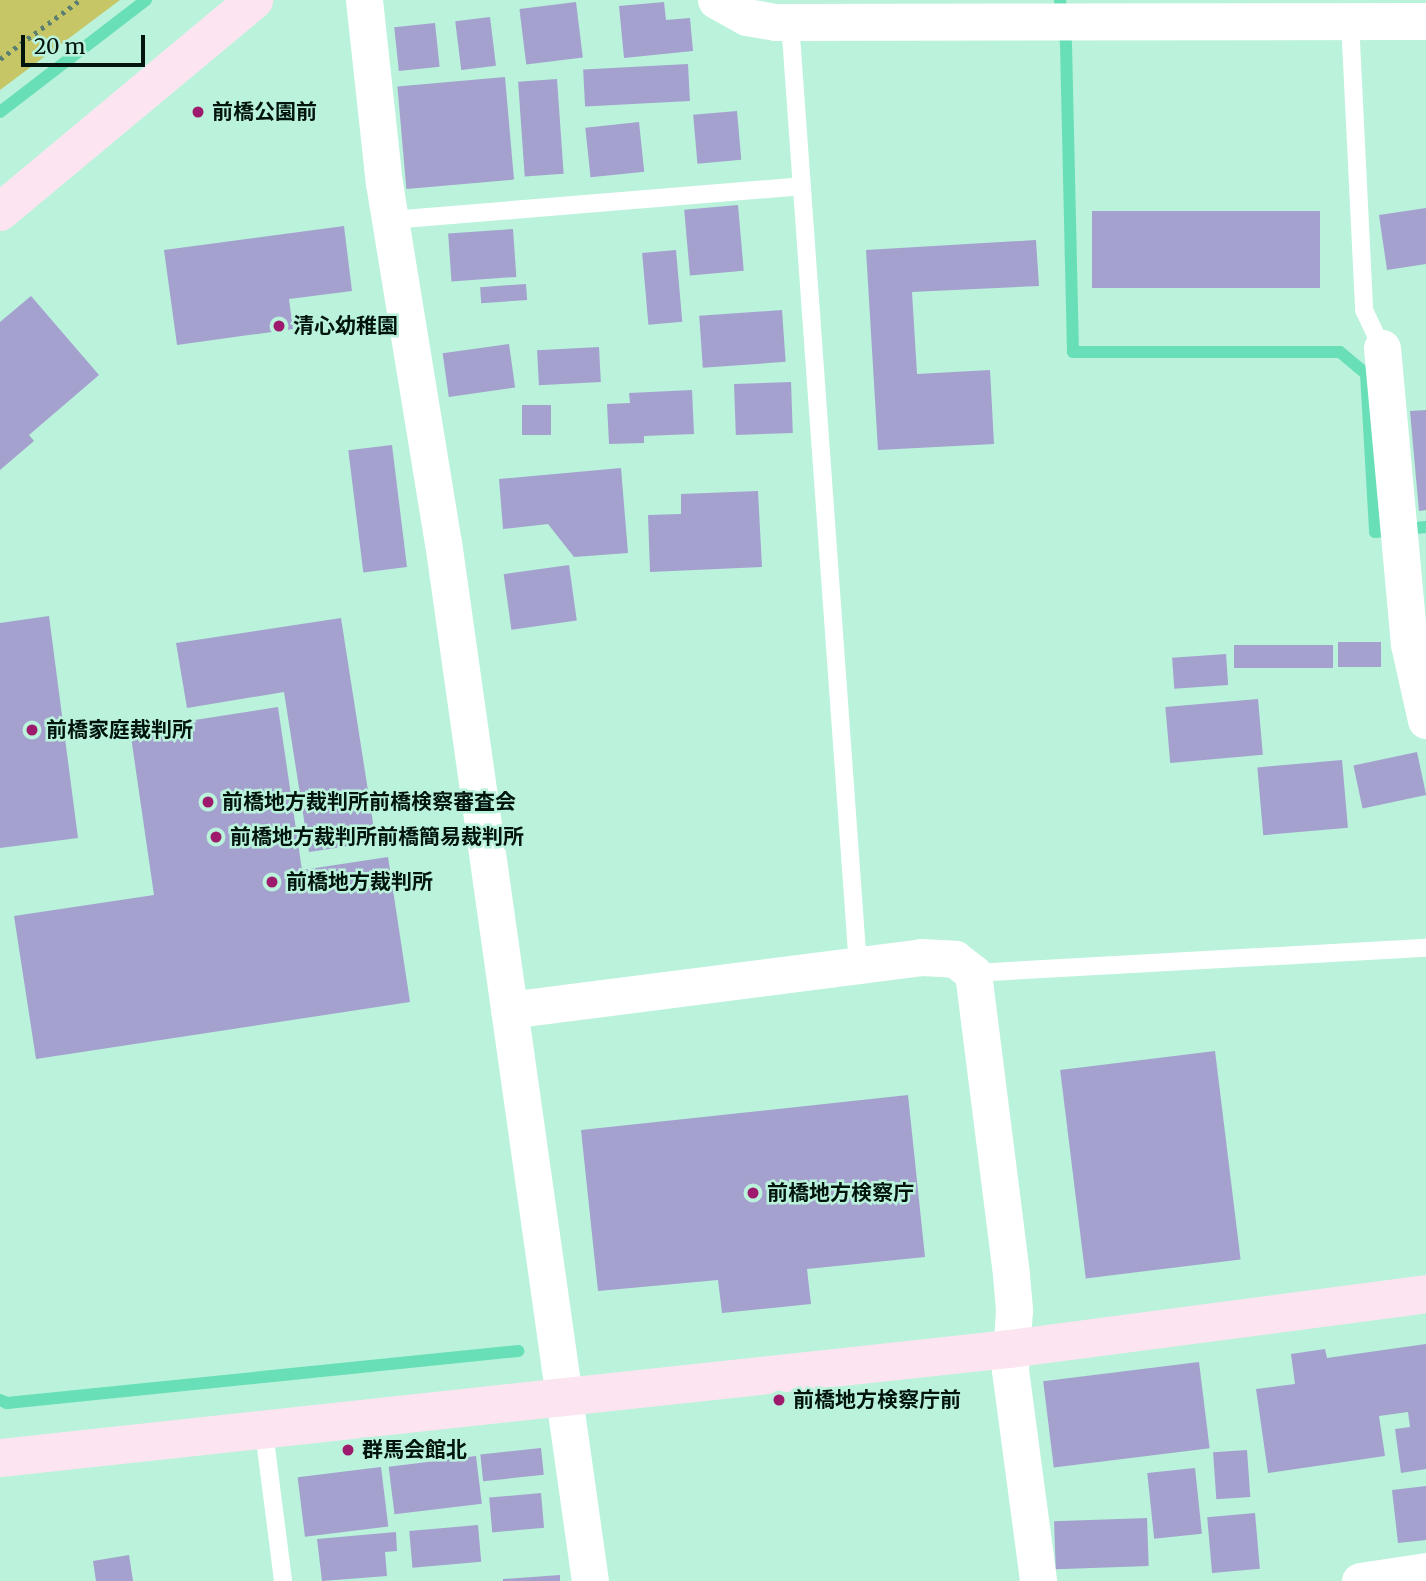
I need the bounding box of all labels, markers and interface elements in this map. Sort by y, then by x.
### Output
scale bar [24,21,149,65]
text: 20 m [34,33,85,60]
place label: 前橋公園前 [212,99,317,125]
marker: 前橋公園前 [190,104,206,120]
place label: 清心幼稚園 [293,313,398,339]
marker: 清心幼稚園 [271,318,287,334]
place label: 前橋家庭裁判所 [46,717,193,743]
marker: 前橋家庭裁判所 [24,722,40,738]
place label: 前橋地方裁判所前橋検察審査会 [222,789,516,815]
marker: 前橋地方裁判所前橋検察審査会 [200,794,216,810]
place label: 前橋地方裁判所前橋簡易裁判所 [230,824,524,850]
marker: 前橋地方裁判所前橋簡易裁判所 [208,829,224,845]
place label: 前橋地方裁判所 [286,869,433,895]
marker: 前橋地方裁判所 [264,874,280,890]
place label: 前橋地方検察庁 [767,1180,914,1206]
marker: 前橋地方検察庁 [745,1185,761,1201]
place label: 前橋地方検察庁前 [793,1387,961,1413]
marker: 前橋地方検察庁前 [771,1392,787,1408]
place label: 群馬会館北 [362,1437,467,1463]
marker: 群馬会館北 [340,1442,356,1458]

